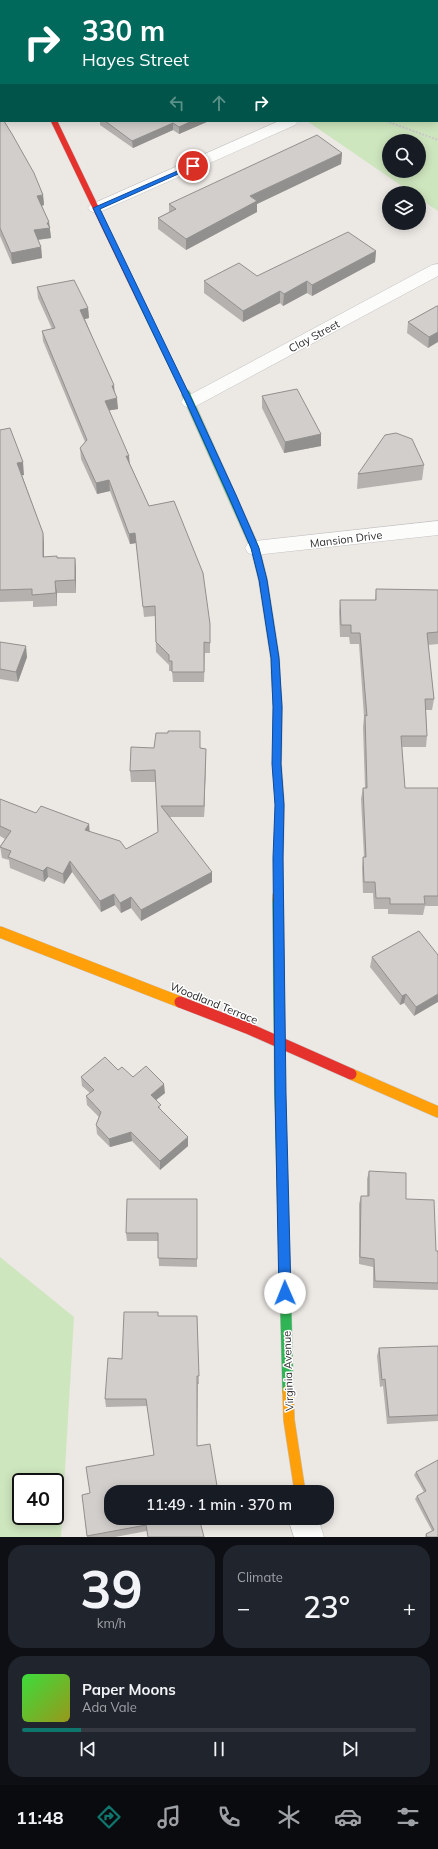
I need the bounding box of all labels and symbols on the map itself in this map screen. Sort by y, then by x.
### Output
pin [176,149,210,183]
street label: Clay Street [286,317,342,355]
street label: Mansion Drive [309,528,383,550]
street label: Woodland Terrace [168,979,260,1027]
position arrow [264,1272,306,1314]
street label: Virginia Avenue [280,1331,296,1411]
speed limit sign: 40 [12,1473,64,1525]

